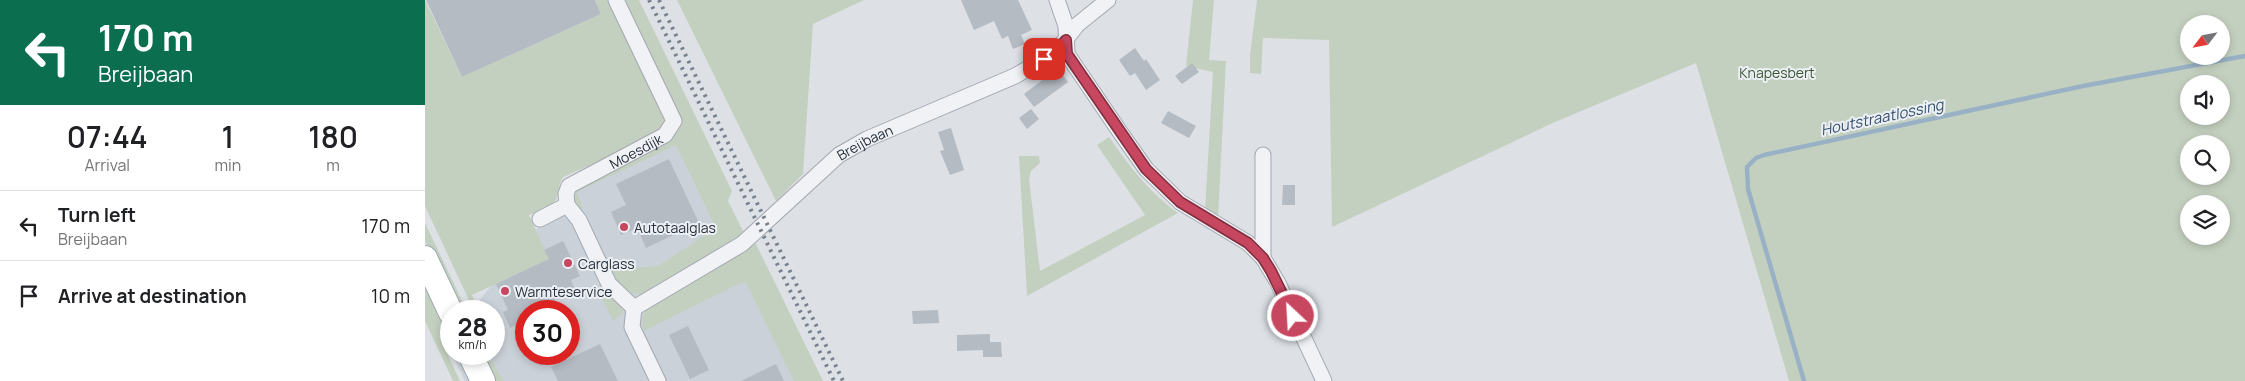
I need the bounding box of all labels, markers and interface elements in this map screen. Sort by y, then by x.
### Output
text: 170 m [98,14,194,62]
north arrow [2180,15,2230,65]
map controls [2180,15,2230,245]
icon: left [15,20,80,85]
pin [1023,38,1065,80]
icon: arrive [1030,45,1058,73]
text: Breijbaan [98,59,193,89]
park label: Knapesbert [1739,63,1815,82]
button: sound [2180,75,2230,125]
water label: Houtstraatlossing [1819,93,1946,140]
text: 07:44 [67,116,148,157]
text: 1 [222,116,234,157]
text: 180 [308,116,358,157]
street label: Breijbaan [833,120,895,164]
street label: Moesdijk [606,128,666,173]
button: search [2180,135,2230,185]
text: Arrival [84,154,130,176]
text: min [214,154,241,176]
text: m [326,154,340,176]
button: layers [2180,195,2230,245]
text: Turn left [58,202,136,228]
icon: left [15,212,43,240]
text: 170 m [362,213,410,239]
place label: Autotaalglas [634,218,716,237]
marker: Autotaalglas [618,221,630,233]
text: Breijbaan [58,228,127,250]
place label: Carglass [578,254,635,273]
marker: Carglass [562,257,574,269]
icon: arrive [15,282,43,310]
place label: Warmteservice [515,282,612,301]
text: Arrive at destination [58,283,247,309]
text: 10 m [371,283,410,309]
marker: Warmteservice [499,285,511,297]
position arrow [1266,289,1318,341]
speed limit sign: 30 [515,300,580,365]
text: 28 [457,309,488,344]
text: km/h [459,336,486,353]

